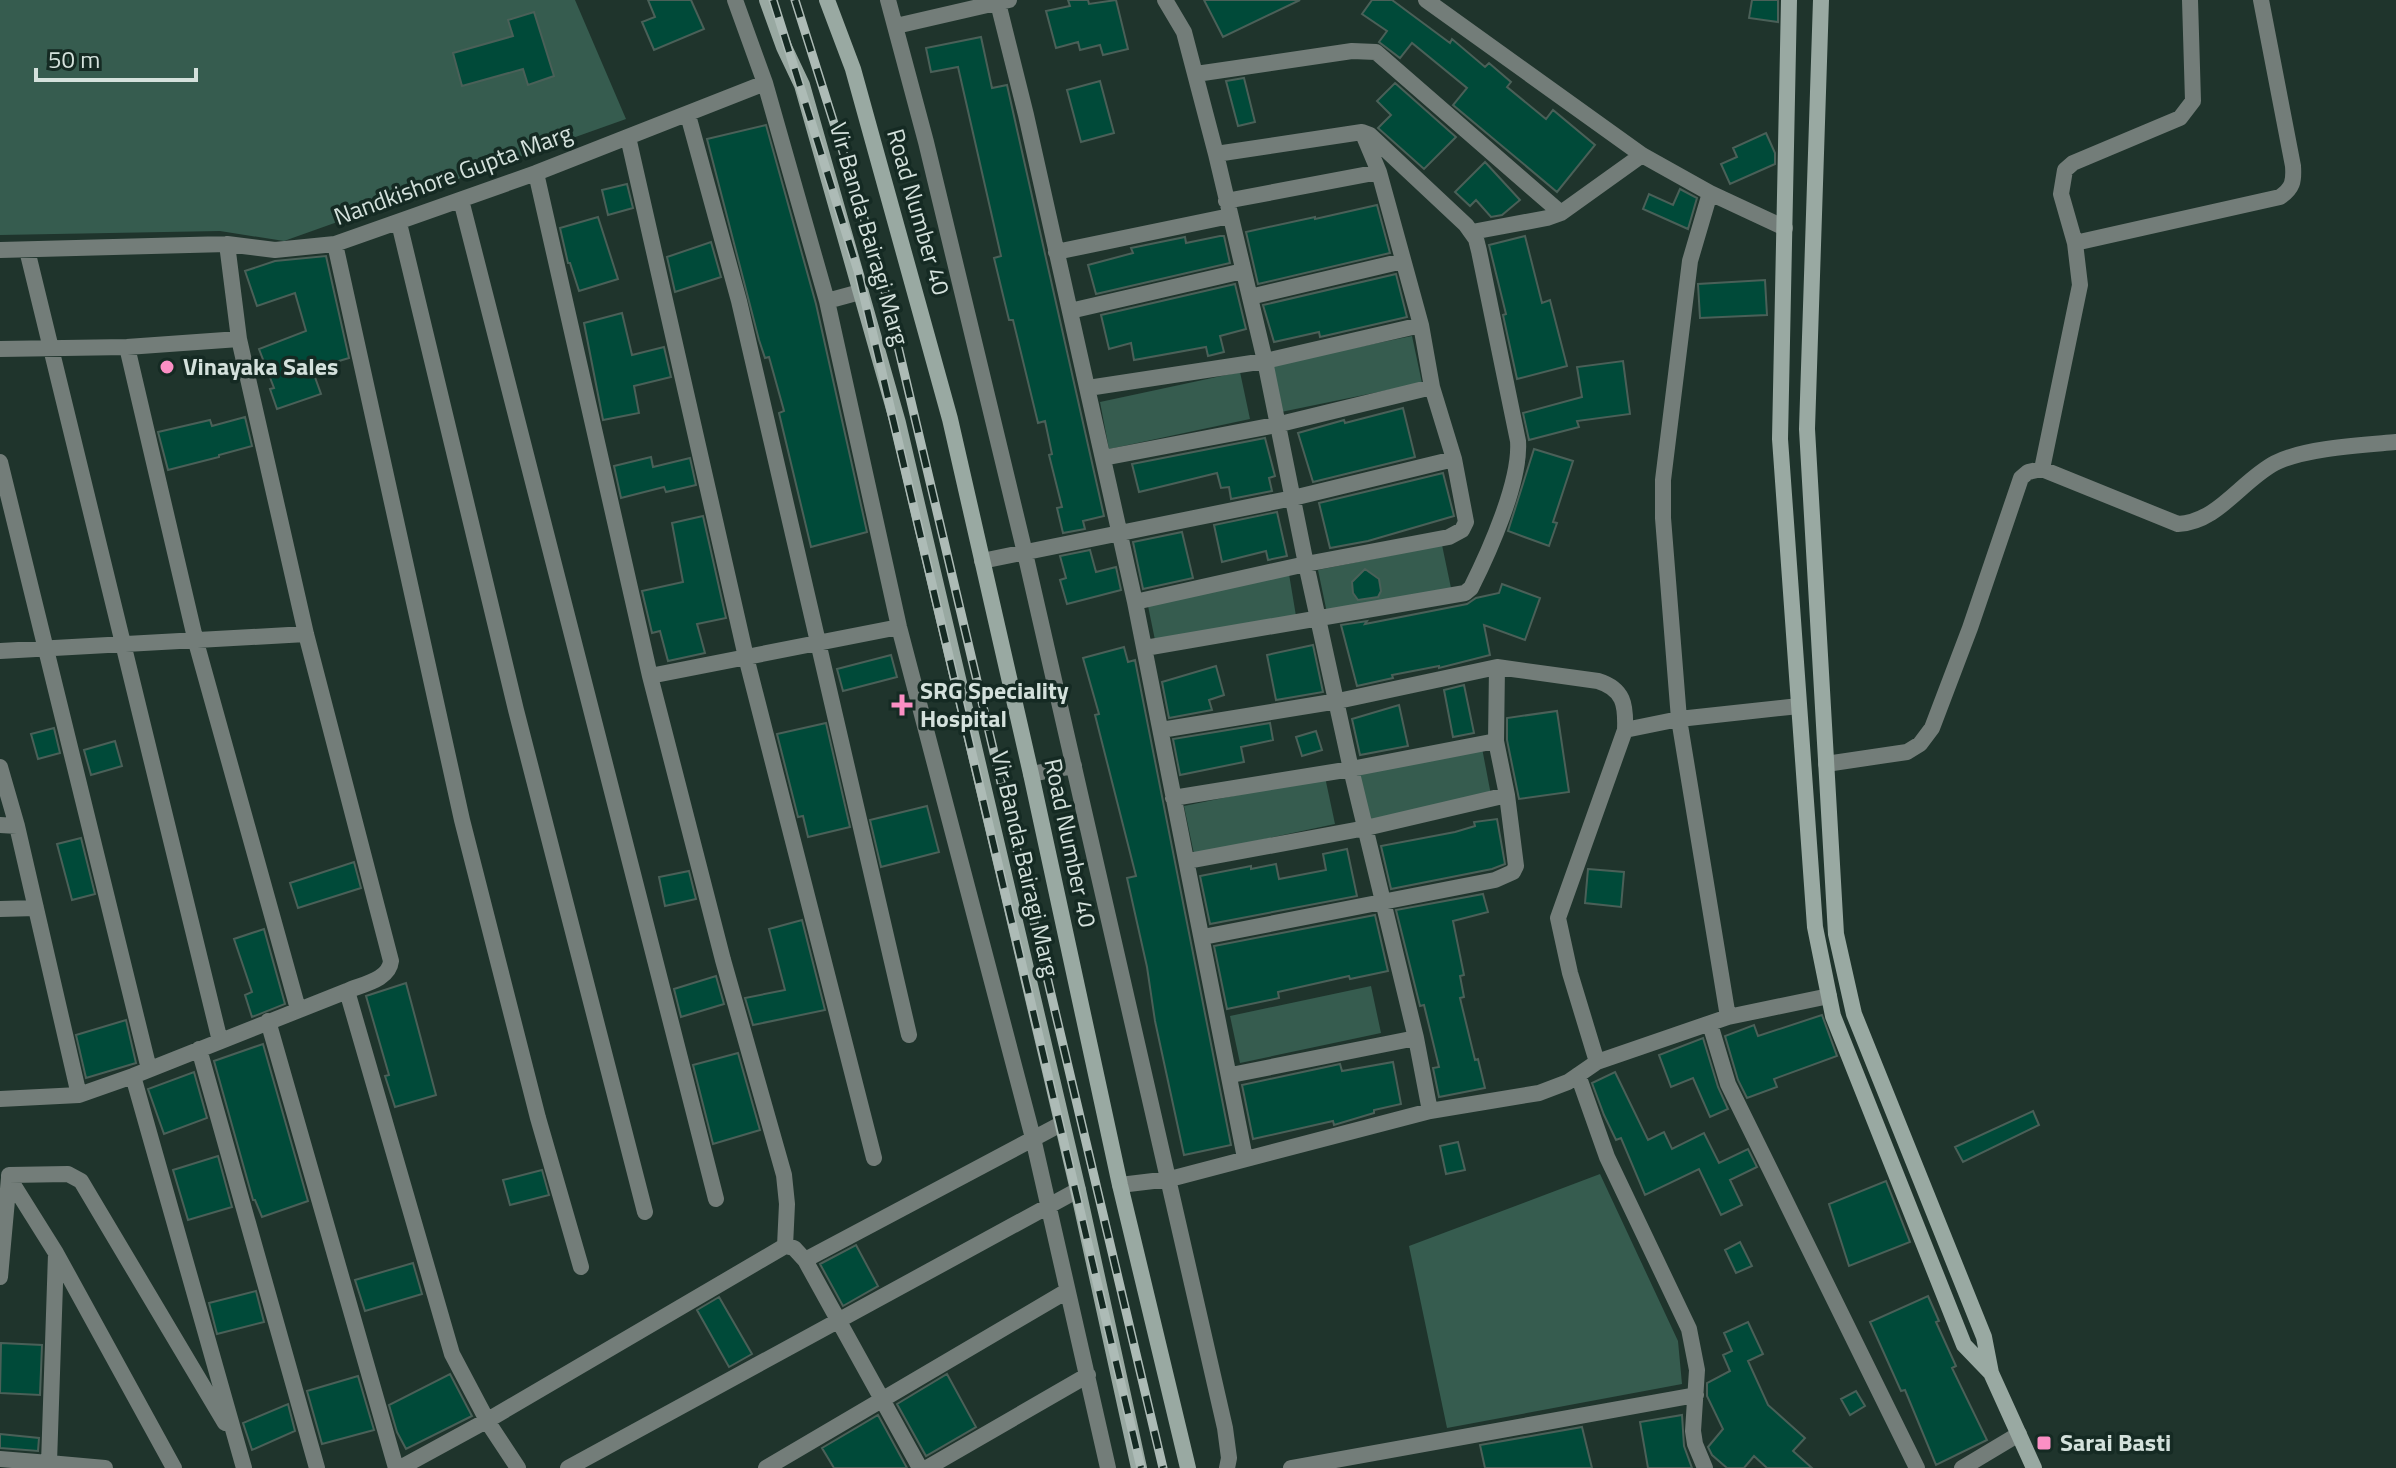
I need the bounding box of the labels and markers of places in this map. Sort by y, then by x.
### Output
place label: Vinayaka Sales [183,348,338,384]
marker: Vinayaka Sales [158,358,176,376]
place label: SRG Speciality Hospital [920,672,1069,736]
marker: SRG Speciality Hospital [891,694,913,716]
place label: Sarai Basti [2060,1424,2171,1460]
marker: Sarai Basti [2035,1434,2053,1452]

